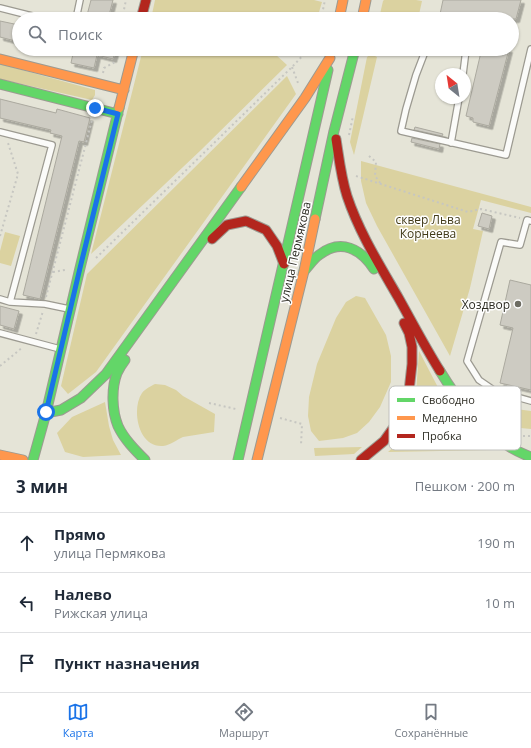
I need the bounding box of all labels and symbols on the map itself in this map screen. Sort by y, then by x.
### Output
north arrow [435,68,471,104]
route end [86,99,104,117]
street label: улица Пермякова [275,200,315,304]
park label: сквер Льва Корнеева [395,211,461,242]
place label: Хоздвор [462,296,510,313]
marker: Хоздвор [513,299,523,309]
legend [389,386,521,450]
text: Свободно [422,392,475,407]
route start [37,403,55,421]
text: Медленно [422,410,478,425]
text: Пробка [422,428,462,443]

